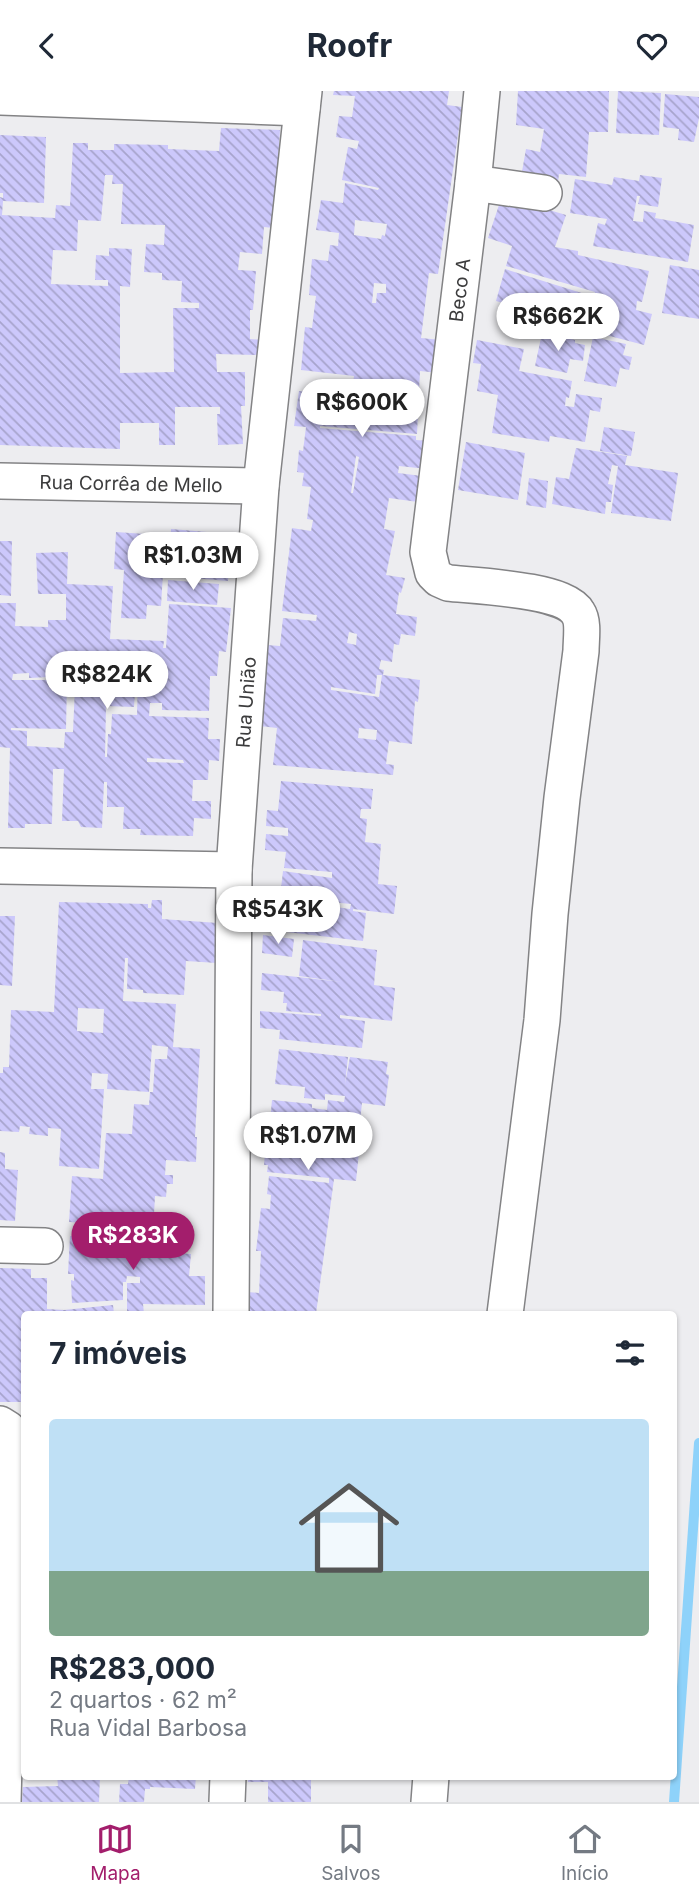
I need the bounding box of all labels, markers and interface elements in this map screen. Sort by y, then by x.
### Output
text: Roofr [307,26,392,65]
icon: back [28,27,66,65]
icon: heart [633,27,671,65]
street label: Beco A [445,257,475,323]
pin: R$662K [501,293,615,353]
text: R$662K [512,302,604,330]
pin: R$600K [305,379,419,439]
text: R$600K [316,388,408,416]
street label: Rua Corrêa de Mello [39,470,223,497]
pin: R$1.03M [128,533,258,592]
text: R$1.03M [144,541,242,569]
pin: R$824K [50,651,164,711]
street label: Rua União [231,656,260,749]
text: R$824K [61,660,153,688]
pin: R$543K [221,887,335,946]
text: R$543K [232,895,324,923]
pin: R$1.07M [243,1112,373,1172]
text: R$1.07M [260,1121,356,1149]
pin: R$283K [76,1213,190,1272]
text: R$283K [87,1221,179,1249]
icon: filters [611,1334,649,1372]
text: 7 imóveis [49,1335,187,1371]
icon: home [286,1465,412,1591]
text: R$283,000 [49,1650,215,1686]
text: 2 quartos · 62 m² [49,1686,237,1714]
text: Rua Vidal Barbosa [49,1714,247,1742]
tab: Mapa [90,1820,141,1885]
tab: Salvos [321,1820,380,1885]
tab: Início [561,1820,609,1885]

